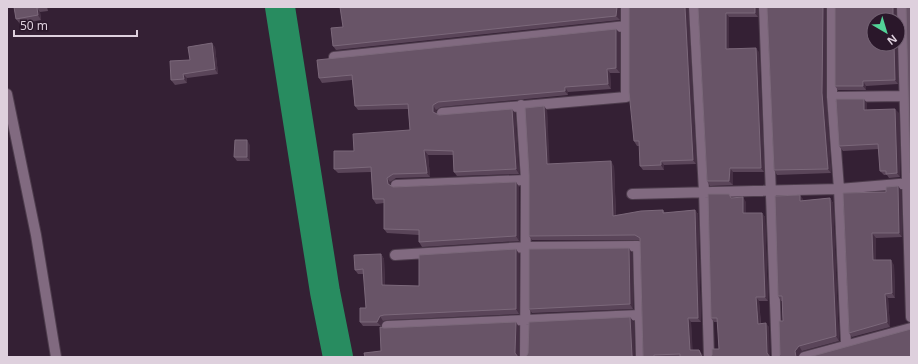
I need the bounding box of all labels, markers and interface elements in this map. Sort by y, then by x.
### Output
scale bar [14,12,137,38]
north arrow [866,12,906,52]
text: 50 m [20,17,48,34]
text: N [884,32,901,49]

